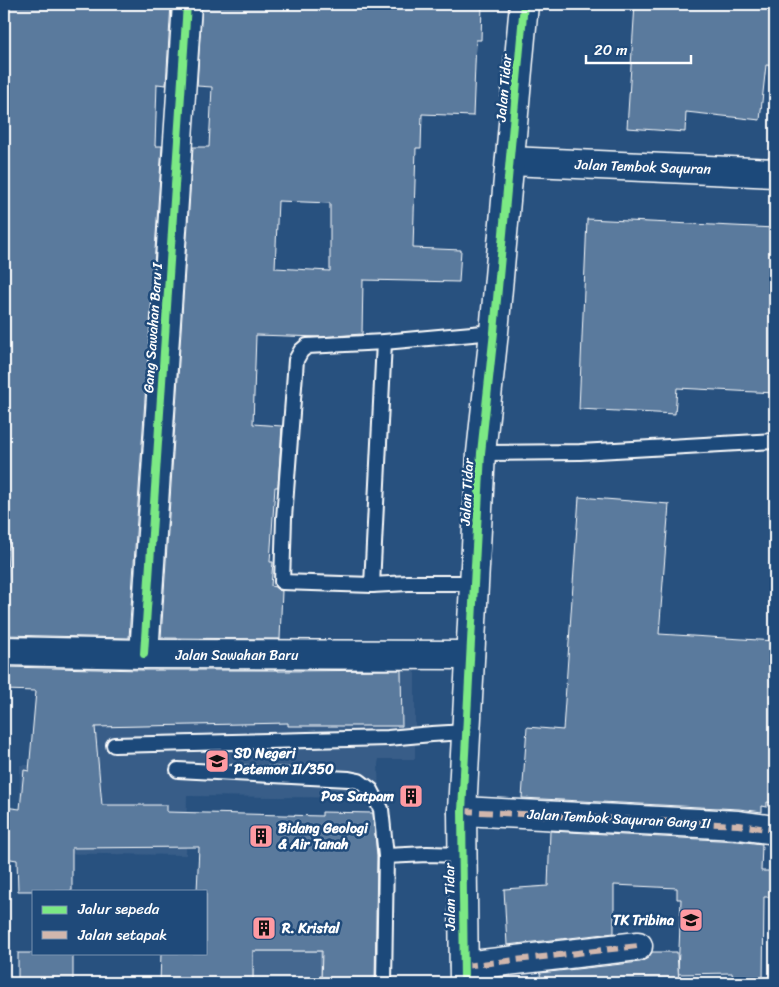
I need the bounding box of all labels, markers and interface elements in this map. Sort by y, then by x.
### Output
scale bar [586,32,692,64]
text: 20 m [594,37,628,63]
street label: Jalan Tidar [489,52,519,124]
street label: Jalan Tembok Sayuran [574,152,712,182]
street label: Gang Sawahan Baru I [136,261,170,394]
street label: Jalan Tidar [453,457,481,527]
street label: Jalan Sawahan Baru [175,643,299,668]
place label: SD Negeri Petemon II/350 [233,741,334,782]
school or university icon: SD Negeri Petemon II/350 [204,748,230,774]
building icon: Pos Satpam [398,783,424,809]
place label: Pos Satpam [321,784,394,809]
street label: Jalan Tembok Sayuran Gang II [526,802,712,836]
place label: Bidang Geologi & Air Tanah [278,816,369,857]
building icon: Bidang Geologi & Air Tanah [248,823,274,849]
street label: Jalan Tidar [437,862,463,932]
legend [32,890,208,954]
text: Jalur sepeda [77,896,160,922]
school or university icon: TK Tribina [678,907,704,933]
place label: TK Tribina [613,908,675,933]
building icon: R. Kristal [251,915,277,941]
place label: R. Kristal [281,916,341,941]
text: Jalan setapak [77,922,167,948]

